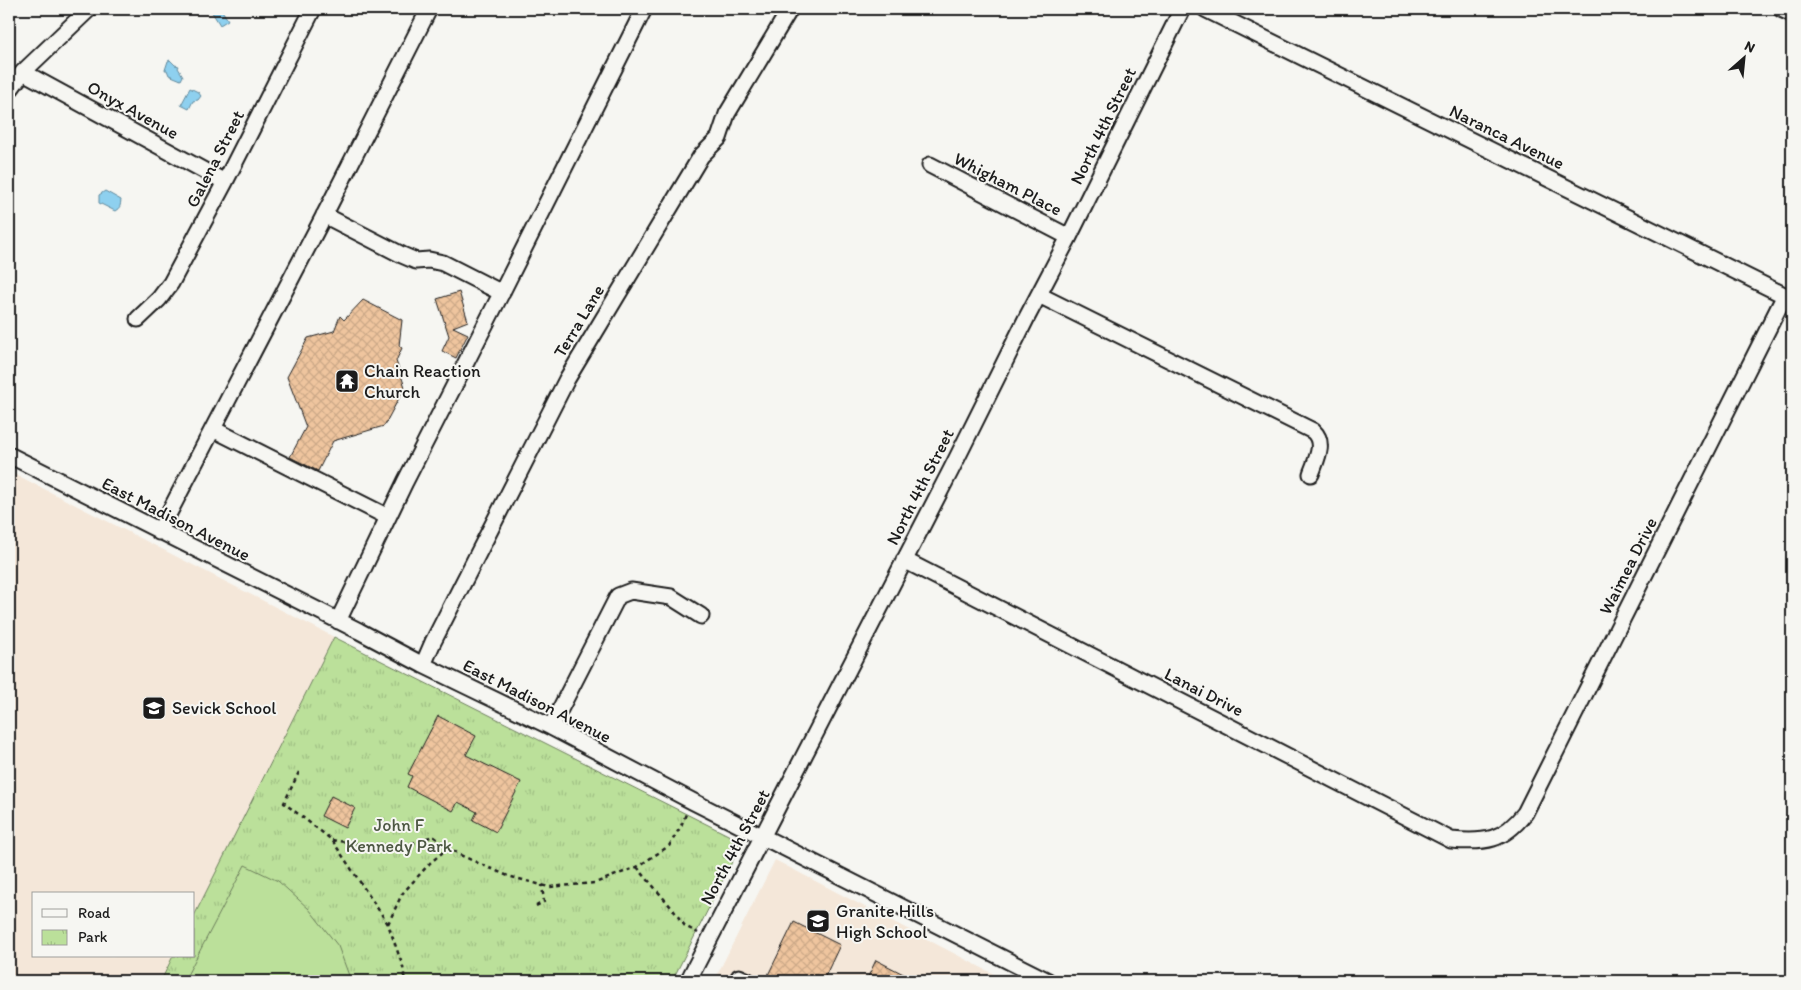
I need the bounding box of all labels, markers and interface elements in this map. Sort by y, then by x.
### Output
north arrow [1718,32,1768,82]
text: N [1742,37,1758,57]
street label: North 4th Street [1065,64,1141,188]
street label: Onyx Avenue [83,76,183,144]
street label: Naranca Avenue [1446,100,1568,174]
street label: Galena Street [181,106,249,211]
street label: Whigham Place [950,147,1066,221]
street label: Terra Lane [549,281,609,361]
place label: Chain Reaction Church [364,360,481,403]
temple icon: Chain Reaction Church [334,368,360,394]
street label: North 4th Street [881,425,959,549]
street label: East Madison Avenue [98,472,254,566]
street label: Waimea Drive [1594,514,1662,618]
street label: East Madison Avenue [459,654,615,748]
street label: Lanai Drive [1161,663,1247,721]
school or university icon: Sevick School [141,695,167,721]
place label: Sevick School [172,697,276,719]
street label: North 4th Street [695,785,775,909]
park label: John F Kennedy Park [346,814,453,857]
legend [32,892,195,958]
place label: Granite Hills High School [836,900,934,943]
text: Road [78,904,111,922]
school or university icon: Granite Hills High School [805,908,831,934]
text: Park [78,928,108,946]

